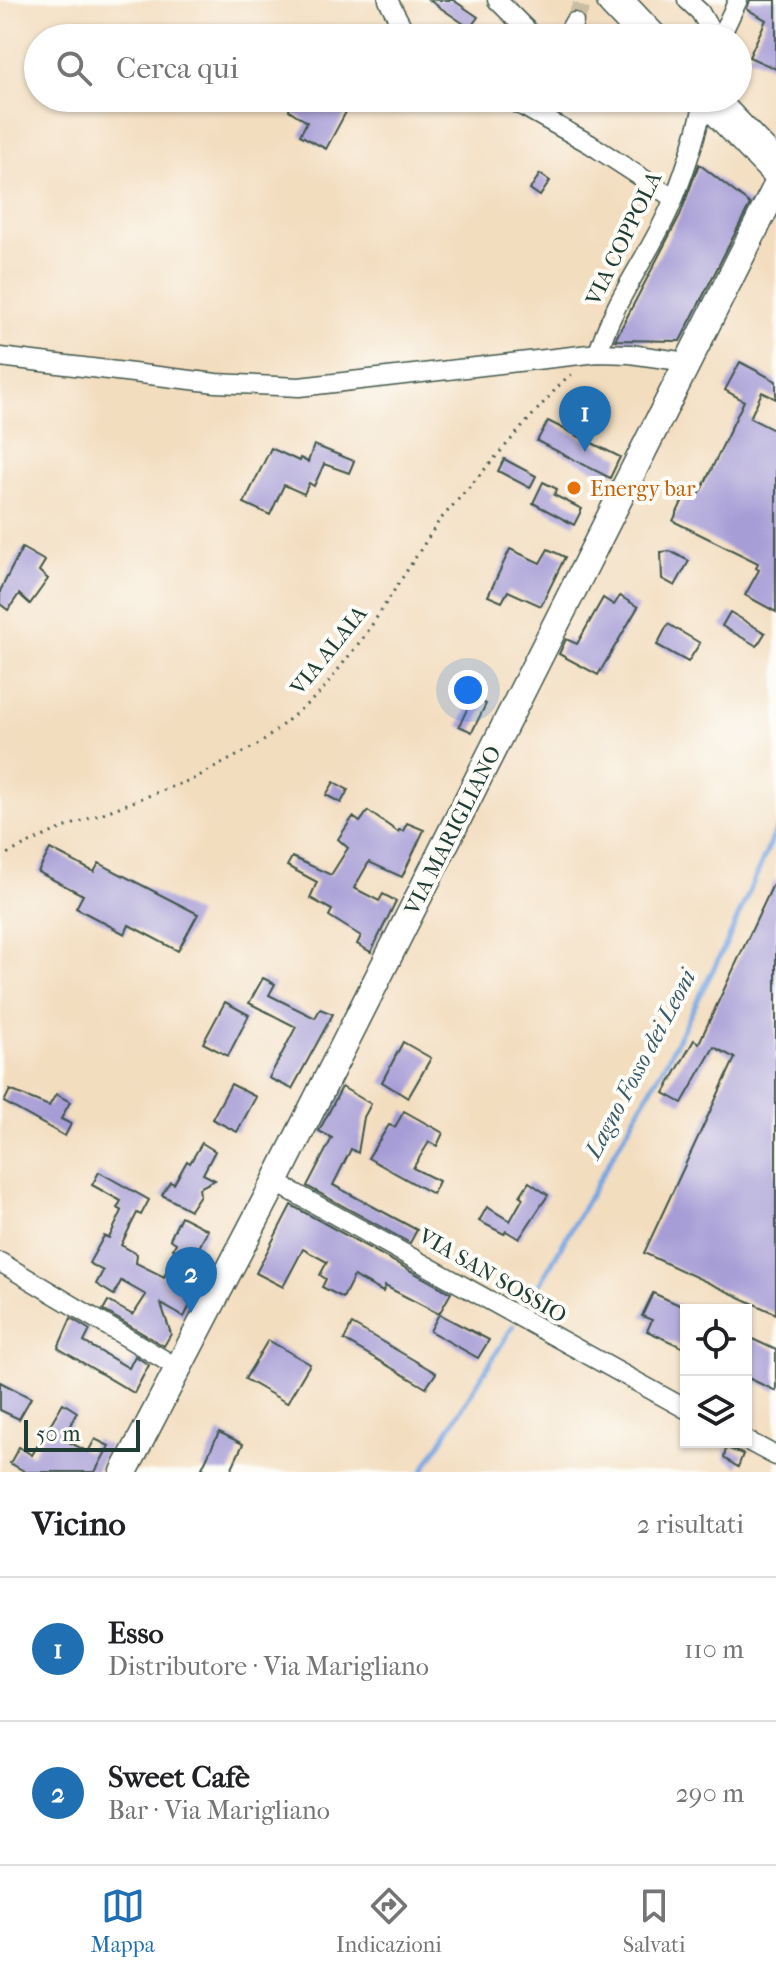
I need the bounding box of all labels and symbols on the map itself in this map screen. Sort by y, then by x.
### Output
street label: VIA COPPOLA [580,167,668,310]
pin: 1 [559,386,611,452]
place label: Energy bar [590,476,696,502]
marker: Energy bar [565,479,583,497]
street label: VIA ALAIA [284,600,373,701]
your location [448,670,488,710]
street label: VIA MARIGLIANO [399,742,507,920]
water label: Lagno Fosso dei Leoni [578,963,703,1165]
street label: VIA SAN SOSSIO [413,1223,571,1329]
pin: 2 [165,1247,217,1313]
scale bar [24,1416,140,1452]

